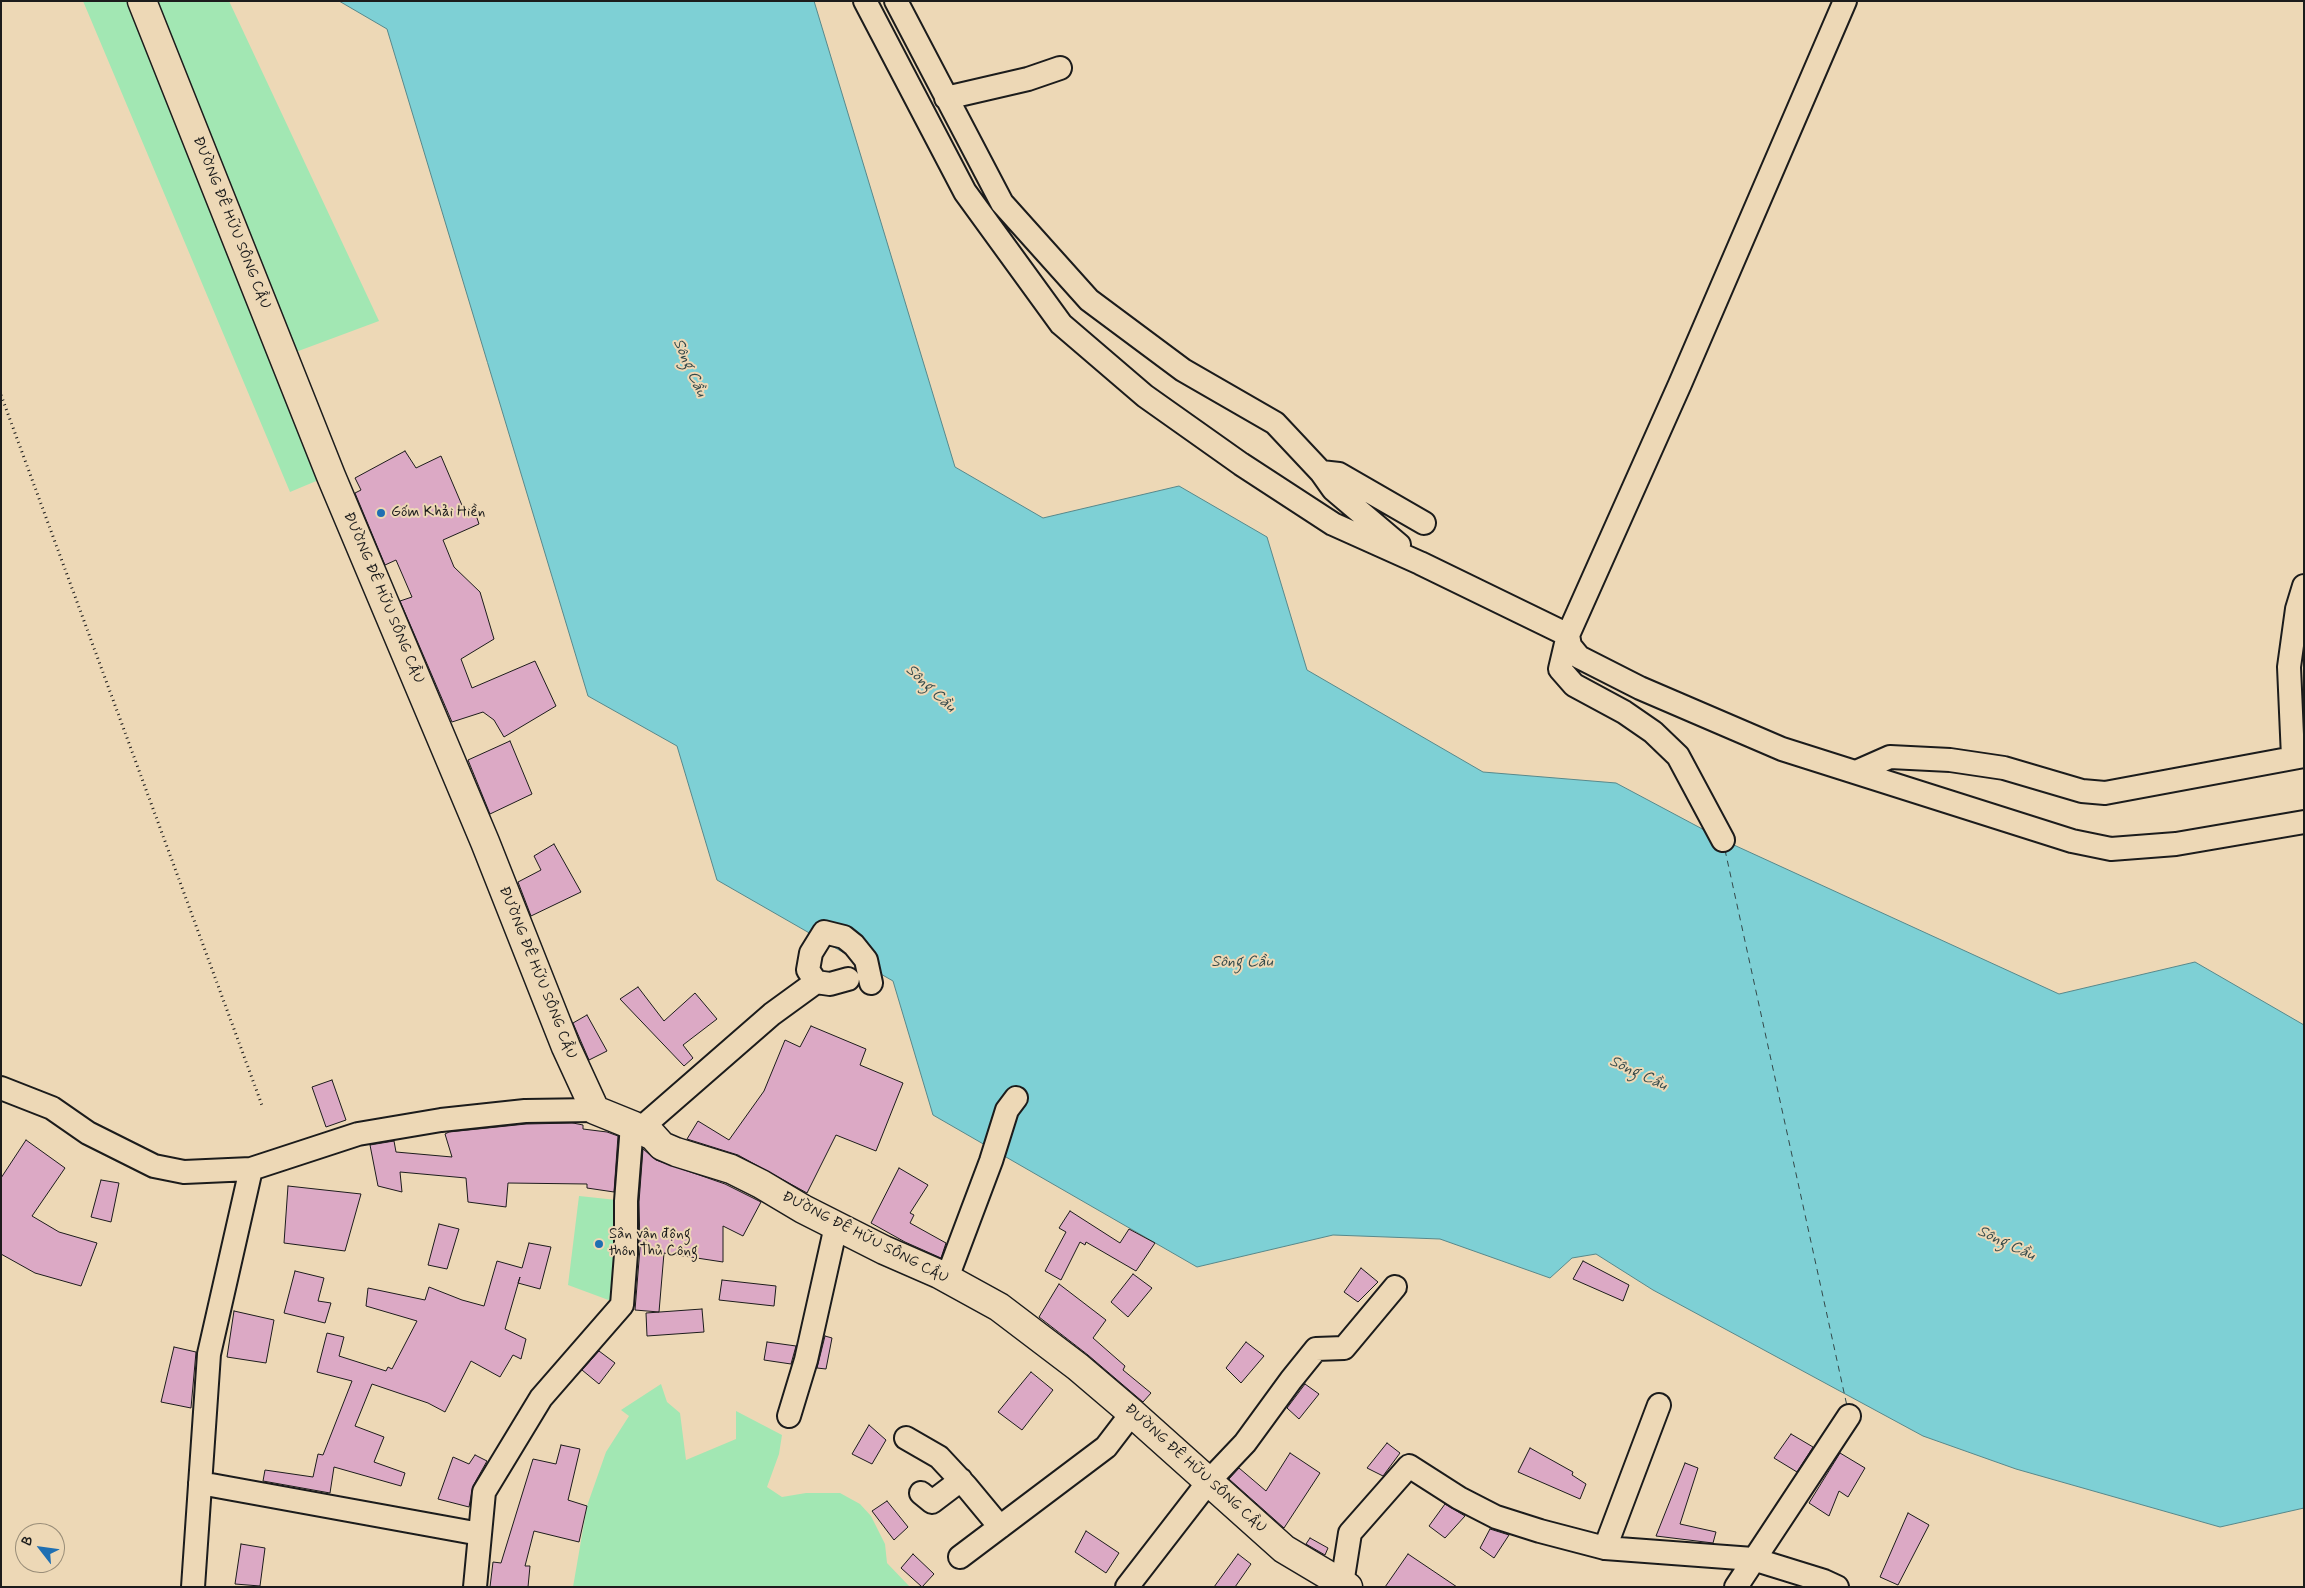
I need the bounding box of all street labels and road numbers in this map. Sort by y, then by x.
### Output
street label: ĐƯỜNG ĐÊ HỮU SÔNG CẦU [188,134,274,312]
street label: ĐƯỜNG ĐÊ HỮU SÔNG CẦU [339,510,427,686]
street label: ĐƯỜNG ĐÊ HỮU SÔNG CẦU [494,884,580,1062]
street label: ĐƯỜNG ĐÊ HỮU SÔNG CẦU [779,1188,951,1288]
street label: ĐƯỜNG ĐÊ HỮU SÔNG CẦU [1120,1401,1270,1537]

